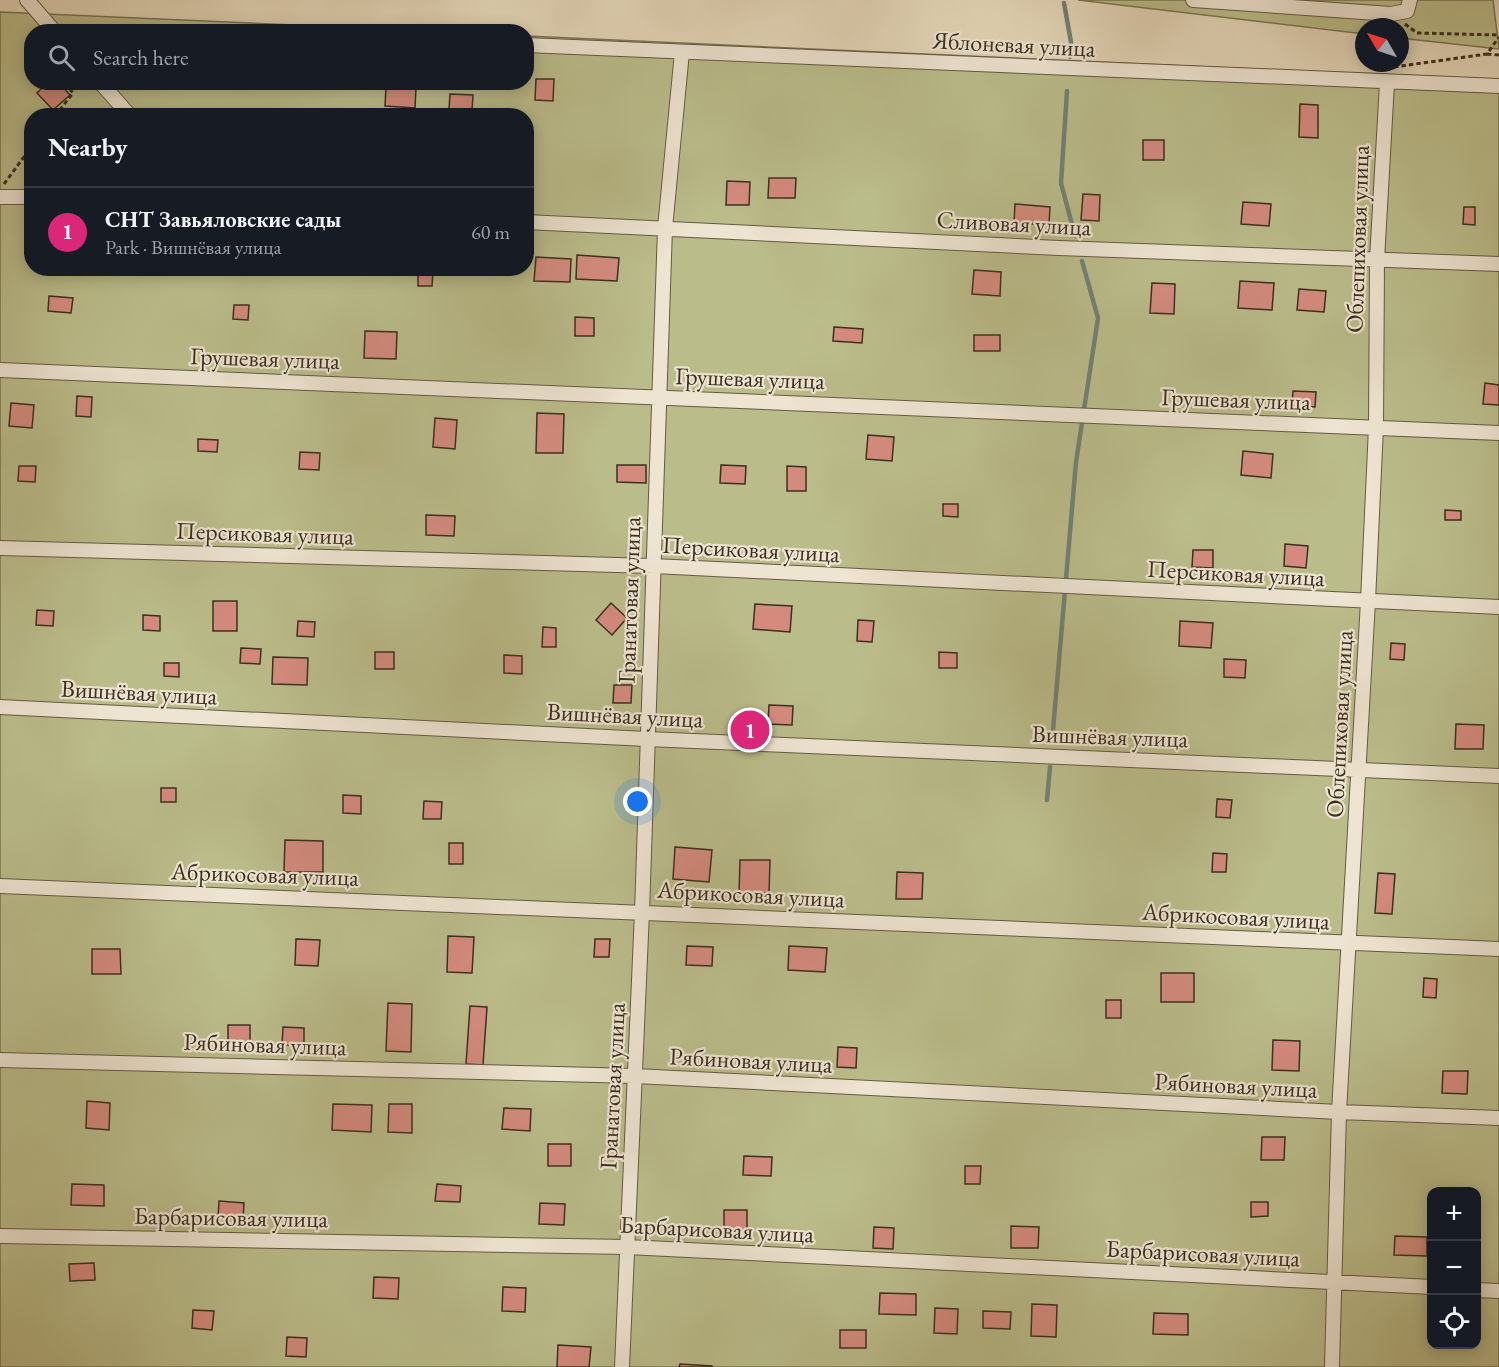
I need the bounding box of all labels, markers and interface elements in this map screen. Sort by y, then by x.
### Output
north arrow [1355,18,1409,72]
search box [24,24,534,90]
street label: Яблоневая улица [931,24,1097,64]
icon: search [45,41,78,74]
text: Search here [93,43,188,72]
text: Nearby [48,130,128,164]
street label: Облепиховая улица [1338,144,1376,333]
street label: Сливовая улица [936,203,1092,243]
text: СНТ Завьяловские сады [105,205,341,234]
text: 1 [62,219,73,245]
text: 60 m [471,219,510,245]
text: Park · Вишнёвая улица [105,234,282,260]
street label: Грушевая улица [190,340,341,376]
street label: Грушевая улица [675,360,826,396]
street label: Грушевая улица [1161,381,1312,417]
street label: Персиковая улица [176,514,355,552]
street label: Гранатовая улица [611,516,647,684]
street label: Персиковая улица [661,529,841,569]
street label: Персиковая улица [1146,553,1326,593]
street label: Облепиховая улица [1319,629,1359,819]
street label: Вишнёвая улица [60,672,218,712]
street label: Вишнёвая улица [546,695,704,735]
pin: 1 [730,708,770,752]
street label: Вишнёвая улица [1031,718,1189,754]
your location [623,787,652,816]
street label: Абрикосовая улица [170,855,360,893]
street label: Абрикосовая улица [655,874,846,914]
street label: Абрикосовая улица [1140,896,1331,936]
street label: Гранатовая улица [592,1002,632,1170]
street label: Рябиновая улица [183,1026,347,1062]
street label: Рябиновая улица [669,1040,834,1080]
street label: Рябиновая улица [1154,1065,1319,1105]
map controls [1427,1187,1481,1349]
button: + [1427,1187,1481,1241]
street label: Барбарисовая улица [134,1200,329,1234]
street label: Барбарисовая улица [619,1208,815,1250]
street label: Барбарисовая улица [1105,1232,1301,1274]
button: − [1427,1241,1481,1295]
button: locate [1427,1295,1481,1349]

